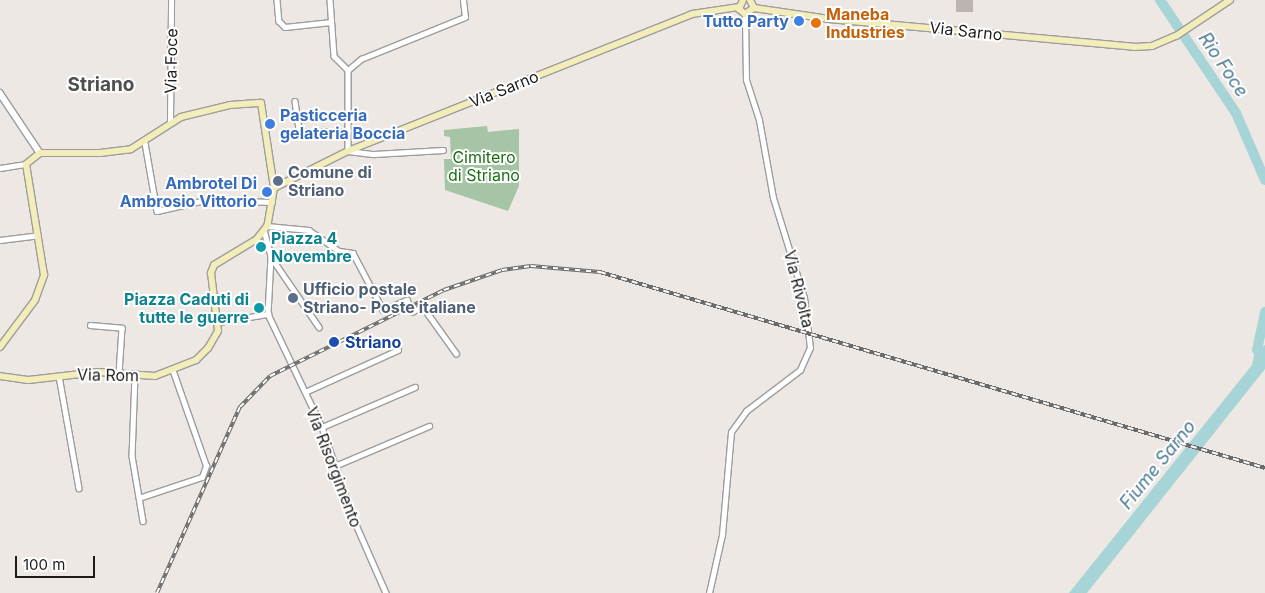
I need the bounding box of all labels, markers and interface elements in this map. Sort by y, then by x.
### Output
place label: Maneba Industries [826,4,905,42]
place label: Tutto Party [703,11,789,31]
marker: Tutto Party [793,15,805,27]
marker: Maneba Industries [810,17,822,29]
street label: Via Sarno [929,18,1003,44]
street label: Via Foce [161,28,181,94]
water label: Rio Foce [1194,29,1252,101]
street label: Via Sarno [467,66,541,112]
district label: Striano [68,74,134,96]
place label: Pasticceria gelateria Boccia [280,105,405,143]
marker: Pasticceria gelateria Boccia [264,118,276,130]
park label: Cimitero di Striano [448,147,520,185]
place label: Comune di Striano [288,162,372,200]
place label: Ambrotel Di Ambrosio Vittorio [120,173,257,211]
marker: Comune di Striano [272,175,284,187]
marker: Ambrotel Di Ambrosio Vittorio [261,186,273,198]
place label: Piazza 4 Novembre [271,228,352,266]
marker: Piazza 4 Novembre [255,241,267,253]
street label: Via Rivolta [780,248,818,330]
place label: Ufficio postale Striano- Poste italiane [303,279,476,317]
place label: Piazza Caduti di tutte le guerre [124,289,249,327]
marker: Ufficio postale Striano- Poste italiane [287,292,299,304]
marker: Piazza Caduti di tutte le guerre [253,302,265,314]
place label: Striano [345,332,401,352]
marker: Striano [327,335,341,349]
street label: Via Rom [77,365,139,385]
street label: Via Risorgimento [302,404,366,530]
water label: Fiume Sarno [1116,416,1200,514]
scale bar [18,546,98,578]
text: 100 m [23,555,65,574]

